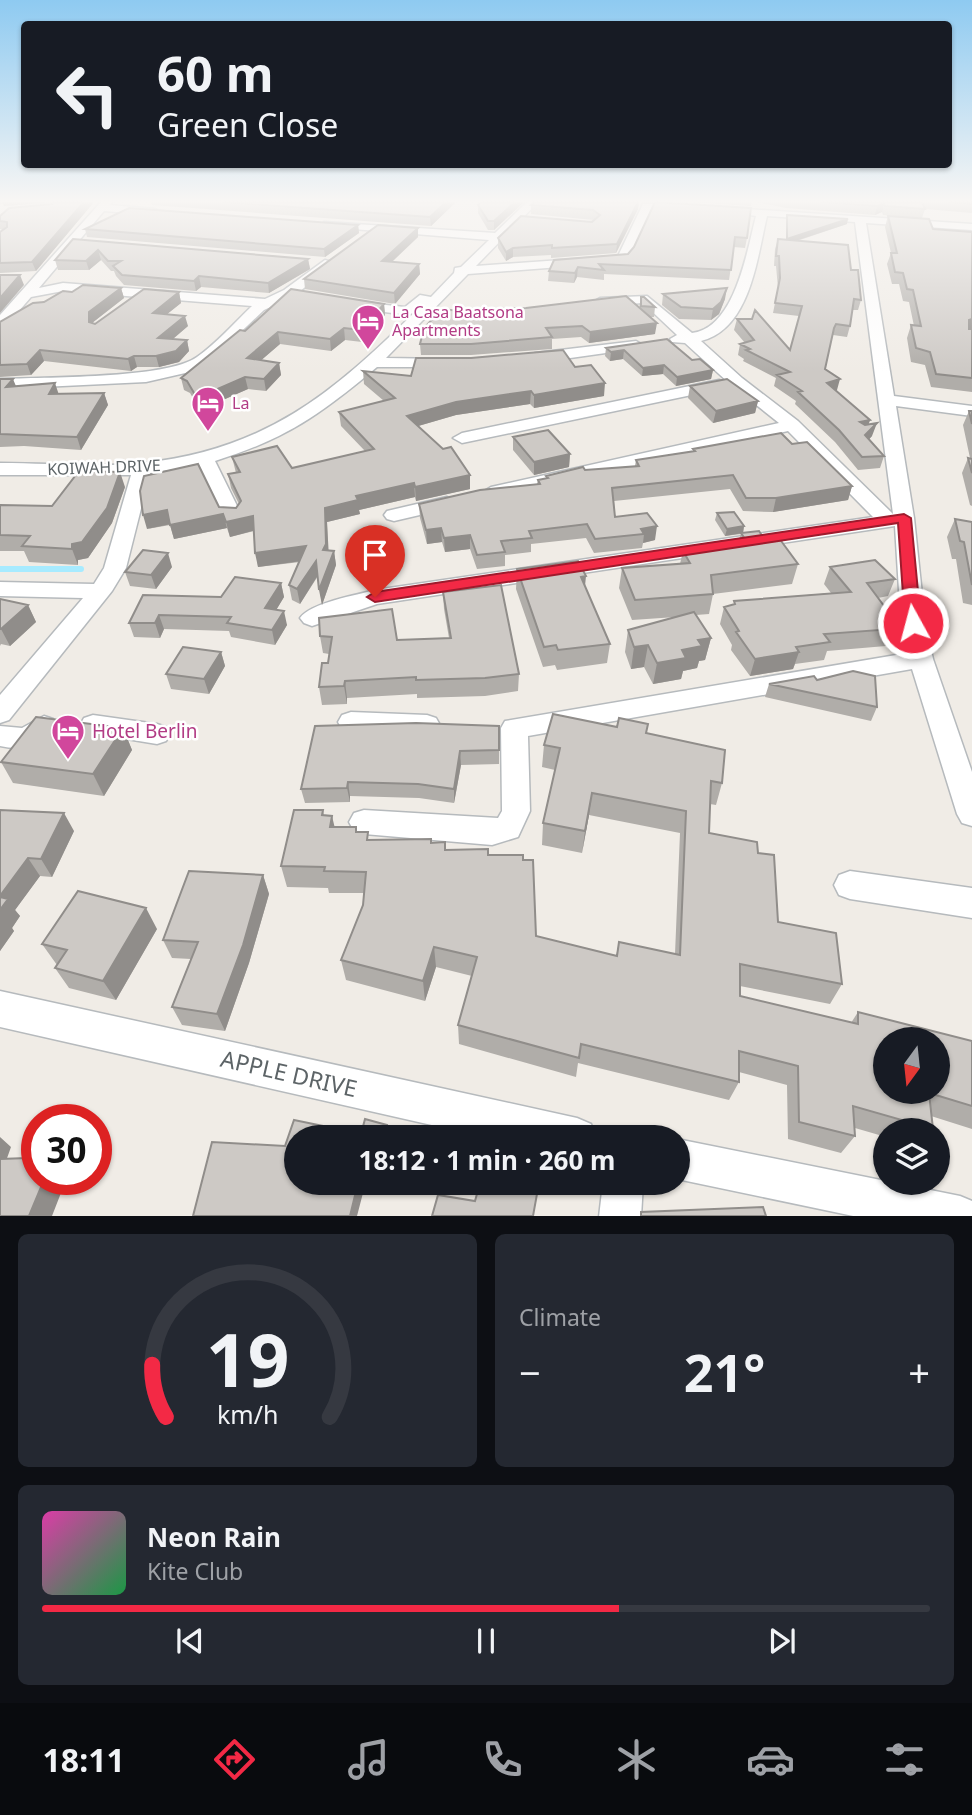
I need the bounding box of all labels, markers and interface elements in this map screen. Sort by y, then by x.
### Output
text: 60 m [157,40,274,106]
icon: left [42,49,133,140]
text: Green Close [157,103,338,146]
place label: La Casa Baatsona Apartments [392,301,524,341]
hotel icon: La Casa Baatsona Apartments [349,302,387,351]
hotel icon: La [189,384,227,433]
place label: La [232,392,249,414]
street label: KOIWAH DRIVE [47,454,161,480]
pin [345,525,405,597]
icon: arrive [356,536,394,574]
position arrow [876,586,950,660]
hotel icon: Hotel Berlin [49,712,87,761]
place label: Hotel Berlin [92,718,197,744]
north arrow [873,1027,950,1104]
map controls [873,1027,950,1195]
street label: APPLE DRIVE [218,1042,360,1104]
speed limit sign: 30 [21,1104,112,1195]
button: layers [873,1118,950,1195]
text: 18:12 · 1 min · 260 m [359,1142,615,1178]
text: Climate [519,1301,601,1333]
text: 19 [206,1309,289,1408]
text: 21° [684,1336,765,1407]
text: − [519,1346,541,1398]
text: + [908,1346,930,1398]
text: km/h [217,1396,278,1430]
text: Neon Rain [147,1519,281,1555]
text: Kite Club [147,1555,243,1587]
icon: previous [171,1622,209,1660]
icon: pause [467,1622,505,1660]
icon: next [763,1622,801,1660]
icon: directions [210,1735,259,1784]
icon: music [344,1735,393,1784]
icon: phone [478,1735,527,1784]
icon: climate [612,1735,661,1784]
icon: car [746,1735,795,1784]
icon: filters [880,1735,929,1784]
text: 18:11 [43,1738,125,1781]

